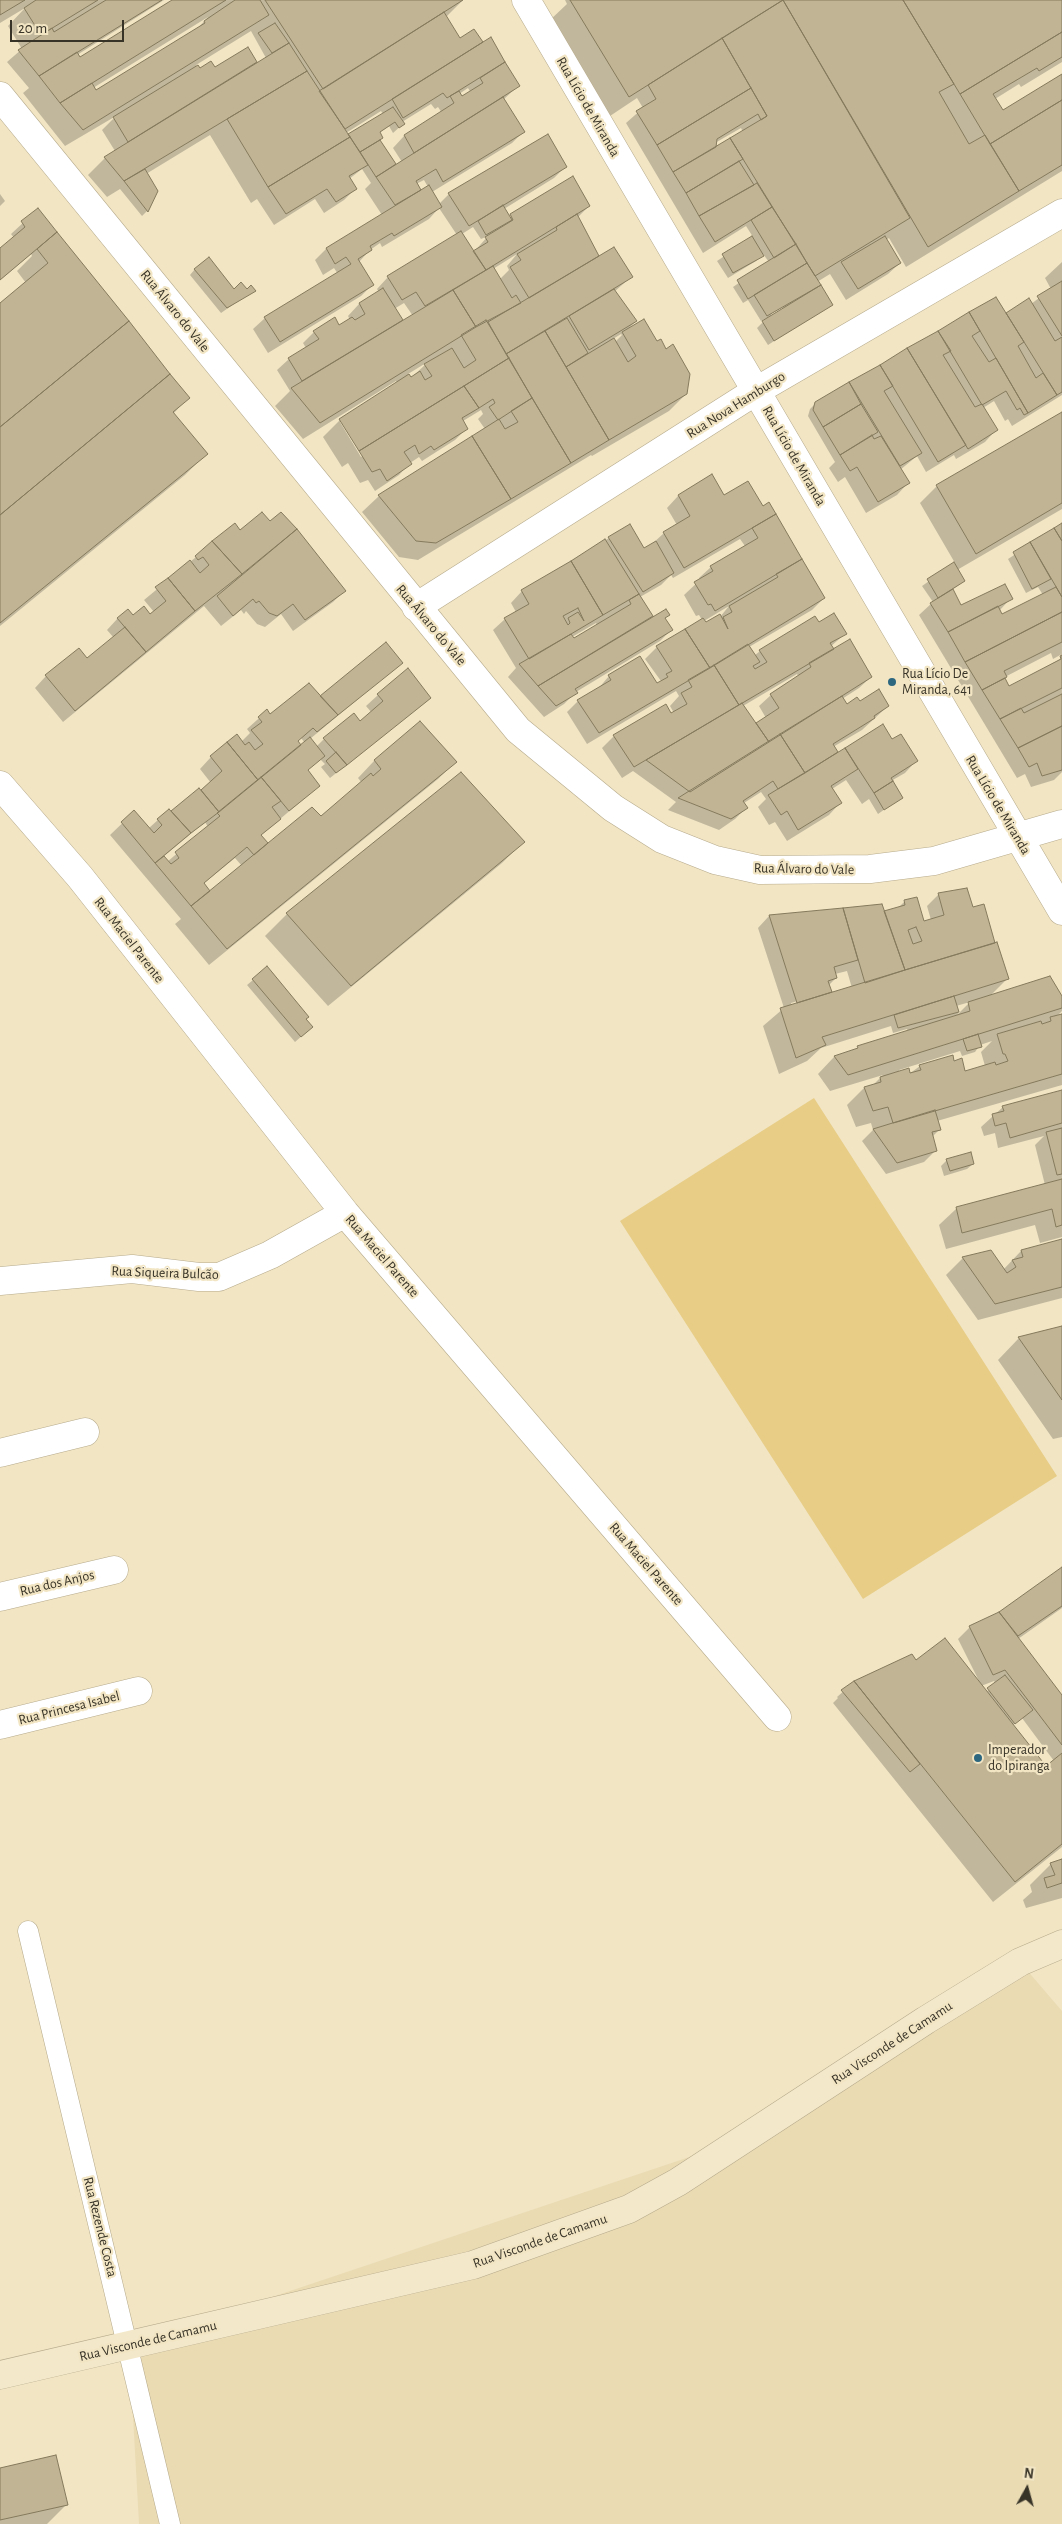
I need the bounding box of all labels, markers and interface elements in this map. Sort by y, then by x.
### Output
scale bar [12,10,126,42]
text: 20 m [18,21,47,36]
street label: Rua Lício de Miranda [553,54,623,160]
street label: Rua Álvaro do Vale [137,267,213,355]
street label: Rua Nova Hamburgo [684,368,788,442]
street label: Rua Lício de Miranda [759,403,829,509]
street label: Rua Álvaro do Vale [392,581,470,669]
place label: Rua Lício De Miranda, 641 [902,666,972,699]
marker: Rua Lício De Miranda, 641 [886,676,898,688]
street label: Rua Lício de Miranda [962,752,1034,858]
street label: Rua Álvaro do Vale [754,860,854,878]
street label: Rua Maciel Parente [90,894,168,986]
street label: Rua Maciel Parente [342,1211,422,1301]
street label: Rua Siqueira Bulcão [111,1263,219,1283]
street label: Rua Maciel Parente [606,1519,686,1609]
street label: Rua dos Anjos [18,1566,96,1600]
street label: Rua Princesa Isabel [17,1687,121,1729]
place label: Imperador do Ipiranga [988,1742,1050,1774]
marker: Imperador do Ipiranga [972,1752,984,1764]
street label: Rua Visconde de Camamu [828,1998,956,2088]
street label: Rua Rezende Costa [79,2175,121,2279]
street label: Rua Visconde de Camamu [471,2210,609,2272]
street label: Rua Visconde de Camamu [78,2317,218,2365]
north arrow [1002,2464,1052,2514]
text: N [1023,2467,1035,2482]

